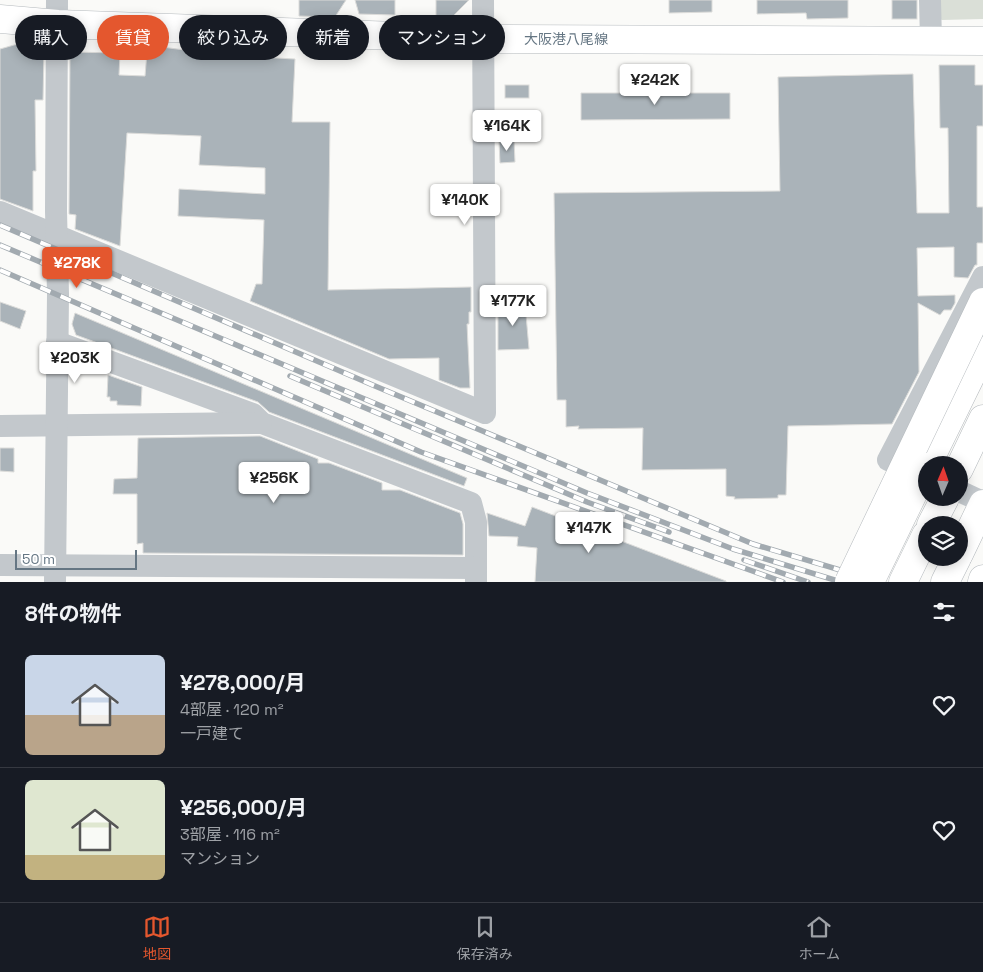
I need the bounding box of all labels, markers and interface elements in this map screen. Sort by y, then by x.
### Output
chip: 購入 [15,15,87,60]
chip: 賃貸 [97,15,169,60]
chip: 絞り込み [179,15,287,60]
chip: 新着 [297,15,369,60]
chip: マンション [379,15,505,60]
street label: 大阪港八尾線 [524,30,608,48]
pin: ¥242K [620,64,690,106]
text: ¥242K [631,69,679,90]
pin: ¥164K [472,110,542,152]
text: ¥164K [483,115,531,136]
pin: ¥140K [430,184,500,226]
text: ¥140K [441,189,489,210]
pin: ¥278K [42,246,112,289]
text: ¥278K [53,252,101,273]
pin: ¥177K [478,284,548,327]
text: ¥177K [491,290,535,311]
pin: ¥203K [40,342,110,384]
text: ¥203K [50,347,100,368]
north arrow [918,456,968,506]
map controls [918,456,968,566]
pin: ¥256K [239,462,309,504]
text: ¥256K [250,467,298,488]
pin: ¥147K [554,512,624,554]
button: layers [918,516,968,566]
text: ¥147K [566,517,612,538]
scale bar [15,547,138,570]
text: 50 m [22,550,55,568]
icon: filters [930,598,958,626]
text: 8件の物件 [25,600,122,627]
text: ¥278,000/月 [180,669,305,696]
icon: home [65,675,125,735]
icon: heart [930,691,958,719]
text: 4部屋 · 120 m² [180,699,284,720]
text: 一戸建て [180,723,244,744]
text: ¥256,000/月 [180,794,307,821]
icon: home [65,800,125,860]
icon: heart [930,816,958,844]
text: 3部屋 · 116 m² [180,824,280,845]
text: マンション [180,848,260,869]
tab: 地図 [143,913,171,963]
tab: 保存済み [457,913,513,963]
tab: ホーム [798,913,840,963]

